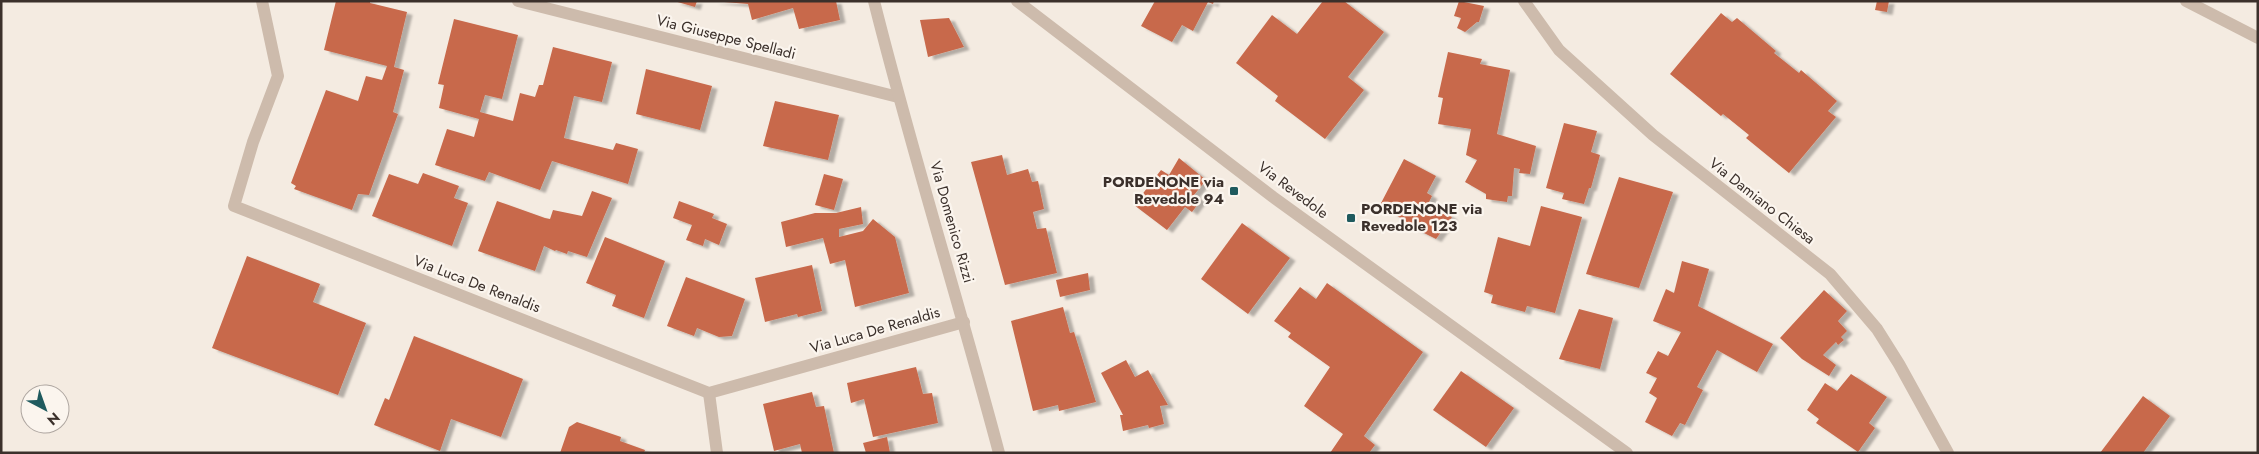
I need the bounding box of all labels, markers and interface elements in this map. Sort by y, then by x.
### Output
street label: Via Giuseppe Spelladi [654,9,798,65]
street label: Via Damiano Chiesa [1704,153,1820,249]
street label: Via Revedole [1253,156,1333,224]
street label: Via Domenico Rizzi [924,159,980,285]
place label: PORDENONE via Revedole 94 [1103,171,1224,210]
marker: PORDENONE via Revedole 94 [1228,185,1240,197]
place label: PORDENONE via Revedole 123 [1361,198,1482,237]
marker: PORDENONE via Revedole 123 [1345,212,1357,224]
street label: Via Luca De Renaldis [410,250,544,318]
street label: Via Luca De Renaldis [807,301,943,359]
north arrow [20,384,70,434]
text: N [43,408,64,430]

